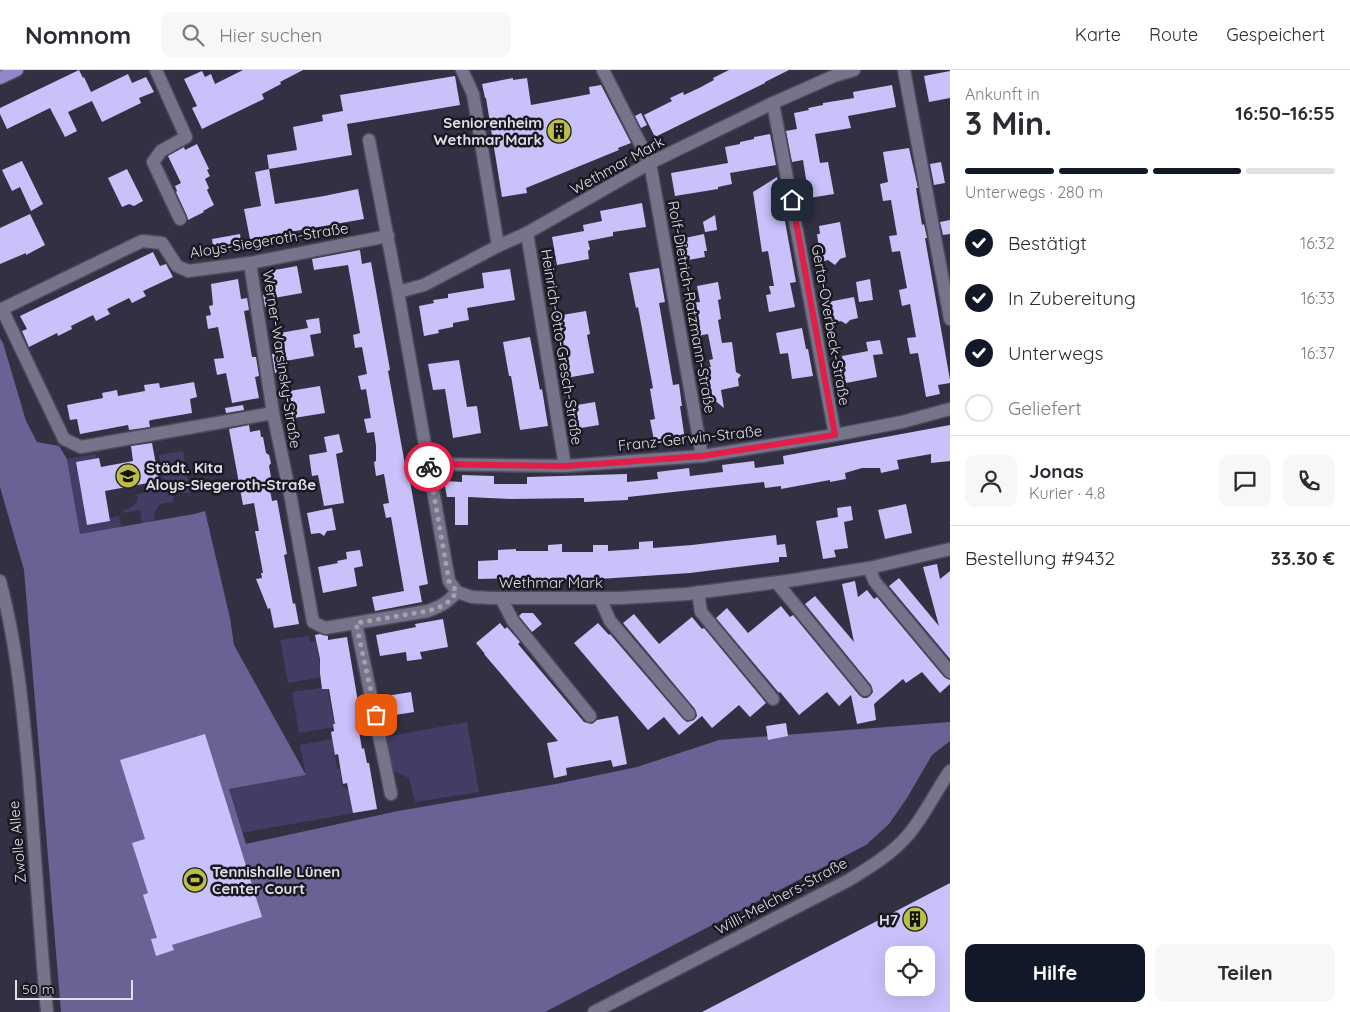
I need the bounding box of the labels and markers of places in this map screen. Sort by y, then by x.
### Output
place label: Seniorenheim Wethmar Mark [434,113,542,149]
building icon: Seniorenheim Wethmar Mark [546,118,572,144]
pin [771,179,813,221]
place label: Städt. Kita Aloys-Siegeroth-Straße [146,458,316,494]
school or university icon: Städt. Kita Aloys-Siegeroth-Straße [115,463,141,489]
pin [355,694,397,736]
place label: Tennishalle Lünen Center Court [212,862,340,898]
sports icon: Tennishalle Lünen Center Court [182,867,208,893]
building icon: H7 [902,906,928,932]
place label: H7 [879,910,898,929]

